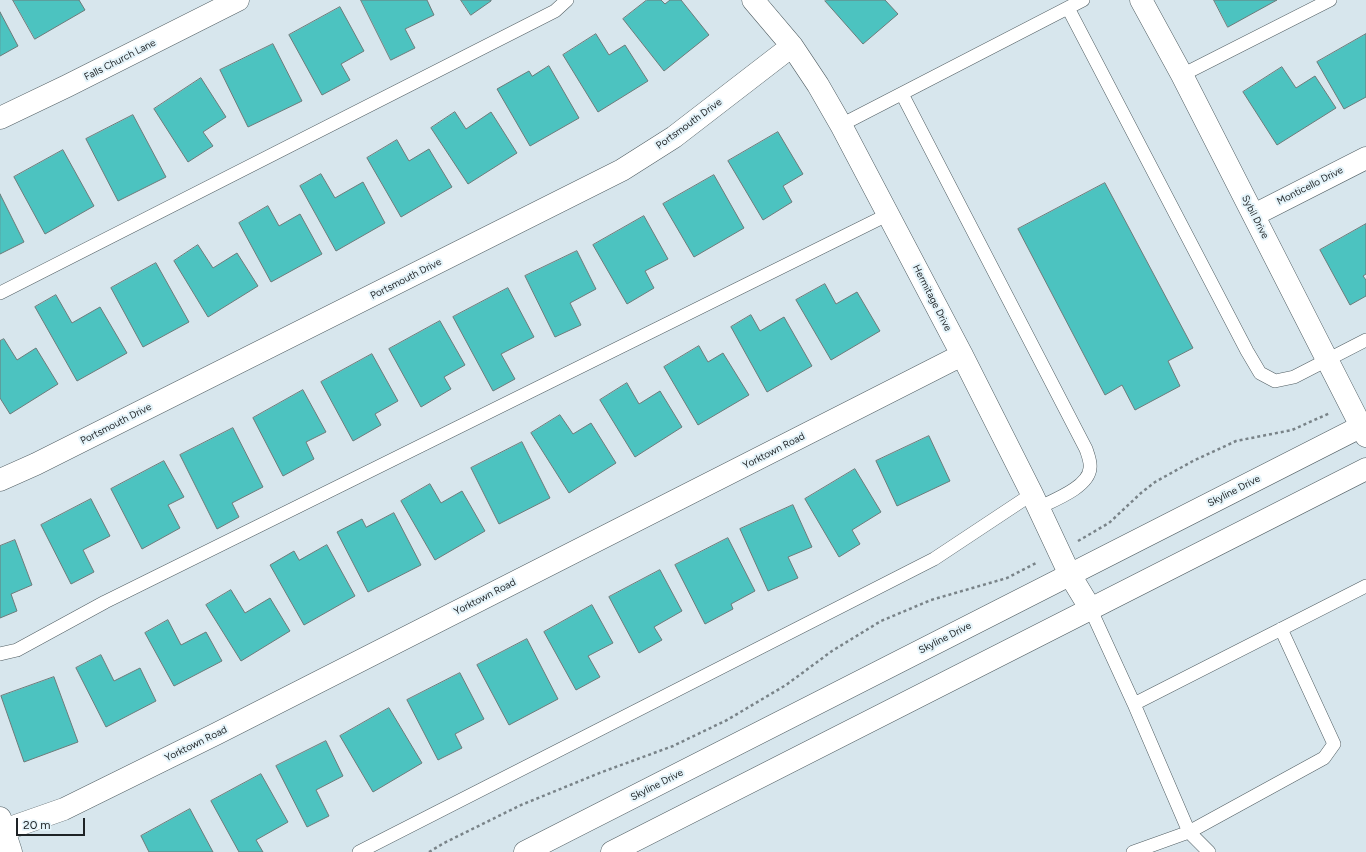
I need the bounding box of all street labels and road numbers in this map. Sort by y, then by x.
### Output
street label: Falls Church Lane [82,37,158,83]
street label: Portsmouth Drive [654,96,724,152]
street label: Monticello Drive [1275,164,1345,208]
street label: Sybil Drive [1239,193,1271,241]
street label: Portsmouth Drive [368,256,444,302]
street label: Hermitage Drive [910,263,954,333]
street label: Portsmouth Drive [78,401,154,447]
street label: Yorktown Road [741,430,807,472]
street label: Skyline Drive [1206,473,1262,509]
street label: Yorktown Road [452,576,518,618]
street label: Skyline Drive [917,620,973,656]
street label: Yorktown Road [163,724,229,764]
street label: Skyline Drive [629,767,685,803]

